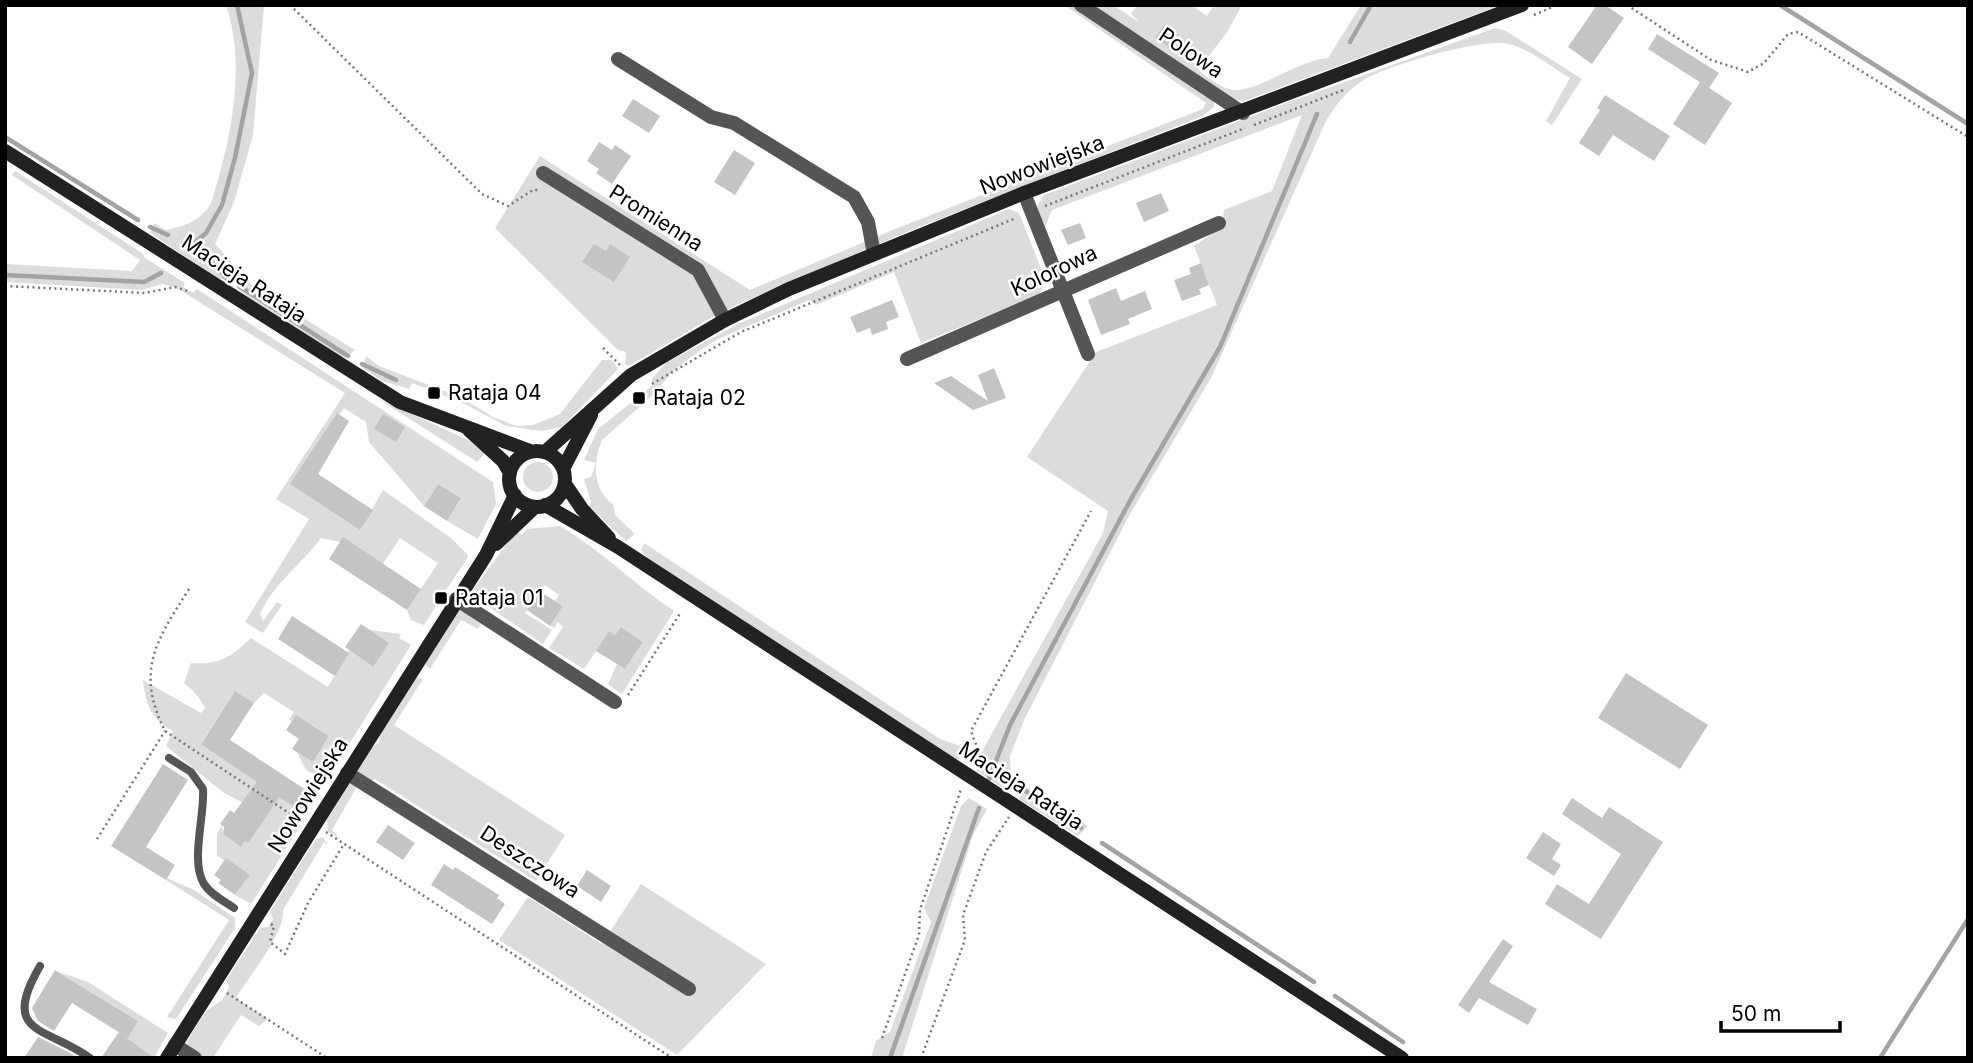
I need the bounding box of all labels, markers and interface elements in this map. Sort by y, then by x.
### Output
street label: Polowa [1154,22,1228,83]
street label: Nowowiejska [976,129,1107,200]
street label: Promienna [605,179,708,256]
street label: Macieja Rataja [177,229,311,328]
street label: Kolorowa [1007,240,1101,301]
place label: Rataja 04 [448,380,542,405]
marker: Rataja 04 [426,385,442,401]
place label: Rataja 02 [653,385,746,410]
marker: Rataja 02 [631,390,647,406]
place label: Rataja 01 [455,585,544,610]
marker: Rataja 01 [433,590,449,606]
street label: Nowowiejska [262,733,353,857]
street label: Macieja Rataja [954,736,1088,835]
street label: Deszczowa [476,820,585,903]
scale bar [1721,990,1840,1034]
text: 50 m [1731,1001,1781,1026]

